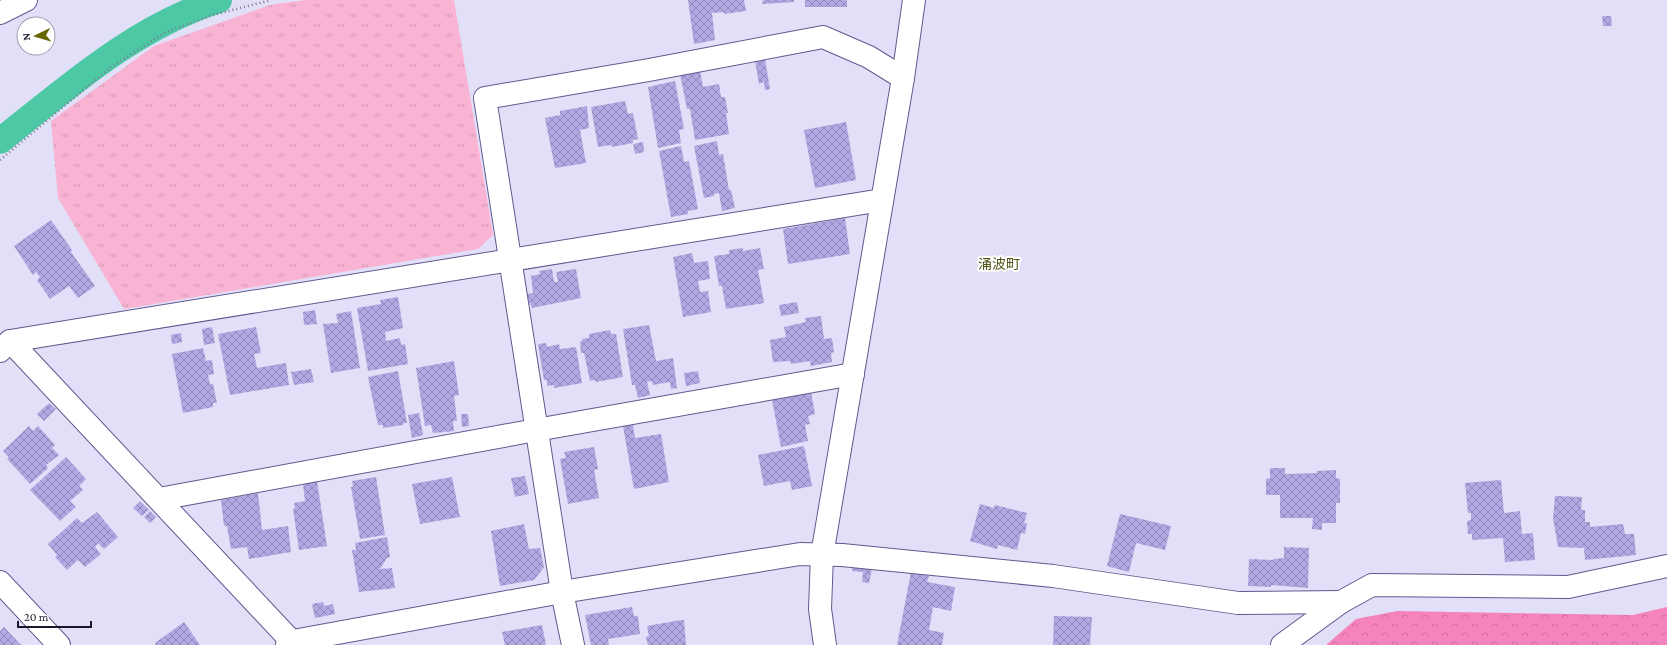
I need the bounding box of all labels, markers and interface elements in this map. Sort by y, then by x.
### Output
north arrow [16,16,56,56]
text: N [20,32,32,41]
district label: 涌波町 [978,256,1020,272]
scale bar [18,603,91,629]
text: 20 m [24,610,49,624]

